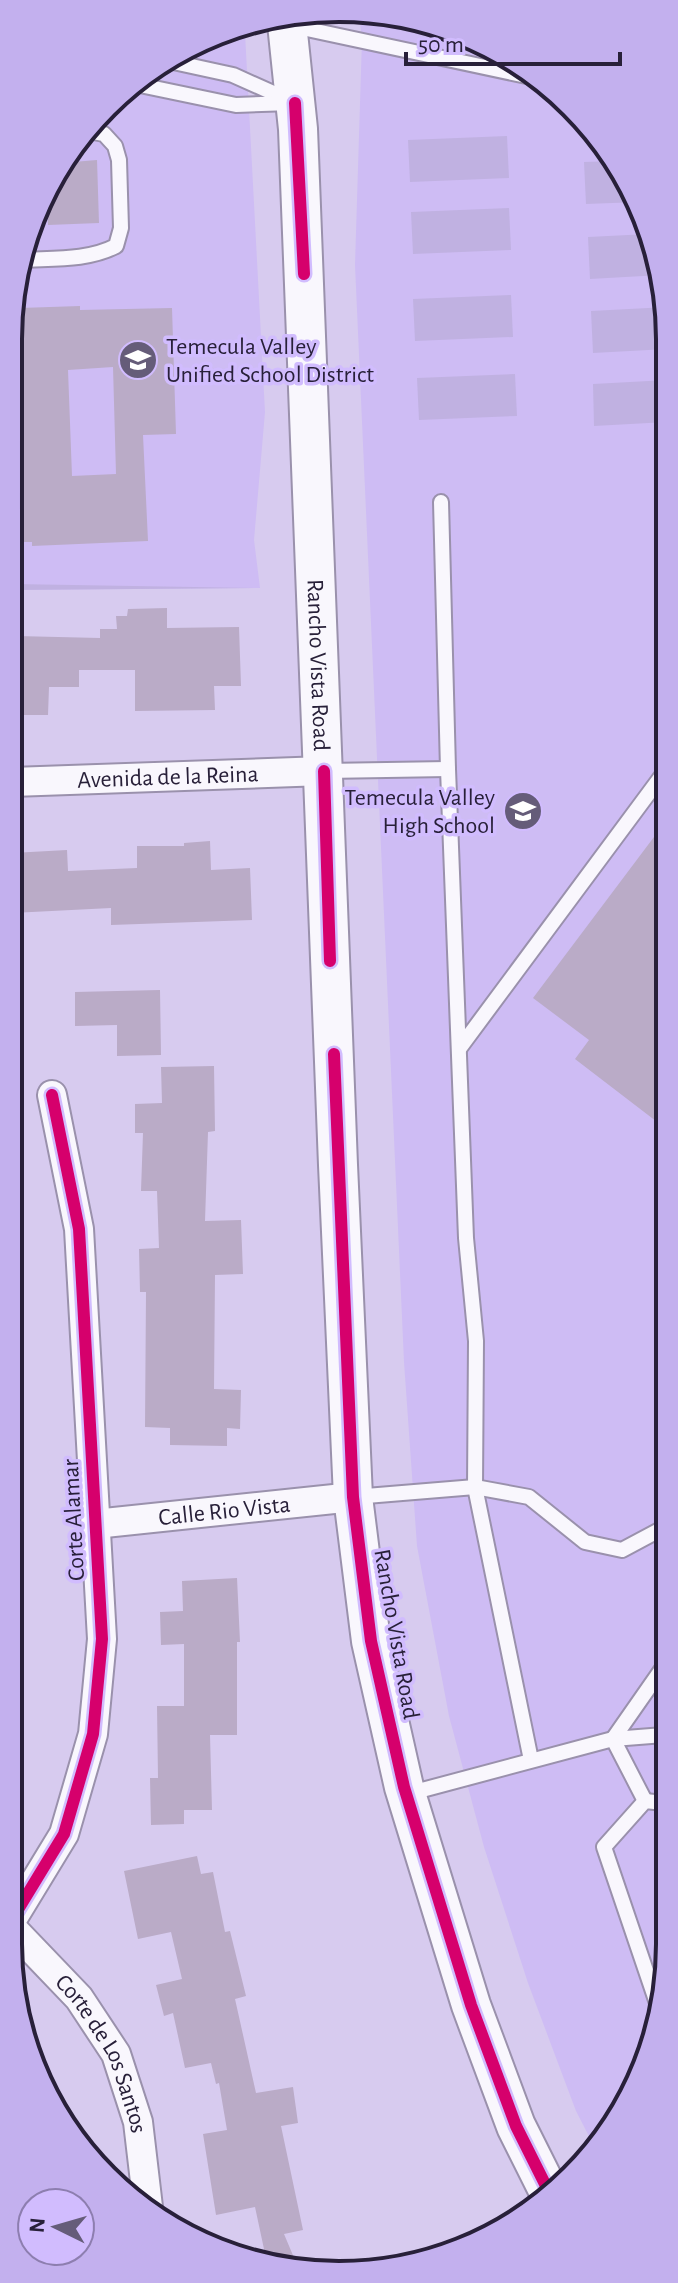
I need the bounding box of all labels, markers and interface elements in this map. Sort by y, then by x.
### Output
scale bar [406,16,620,66]
text: 50 m [418,33,464,57]
place label: Temecula Valley Unified School District [166,335,374,387]
school or university icon: Temecula Valley Unified School District [117,339,159,381]
street label: Rancho Vista Road [302,578,333,752]
street label: Avenida de la Reina [77,762,259,793]
place label: Temecula Valley High School [345,786,495,838]
school or university icon: Temecula Valley High School [502,790,544,832]
street label: Corte Alamar [59,1458,89,1582]
street label: Calle Rio Vista [157,1493,291,1530]
street label: Rancho Vista Road [369,1547,423,1721]
street label: Corte de Los Santos [50,1970,150,2135]
north arrow [16,2187,96,2267]
text: N [25,2217,49,2234]

